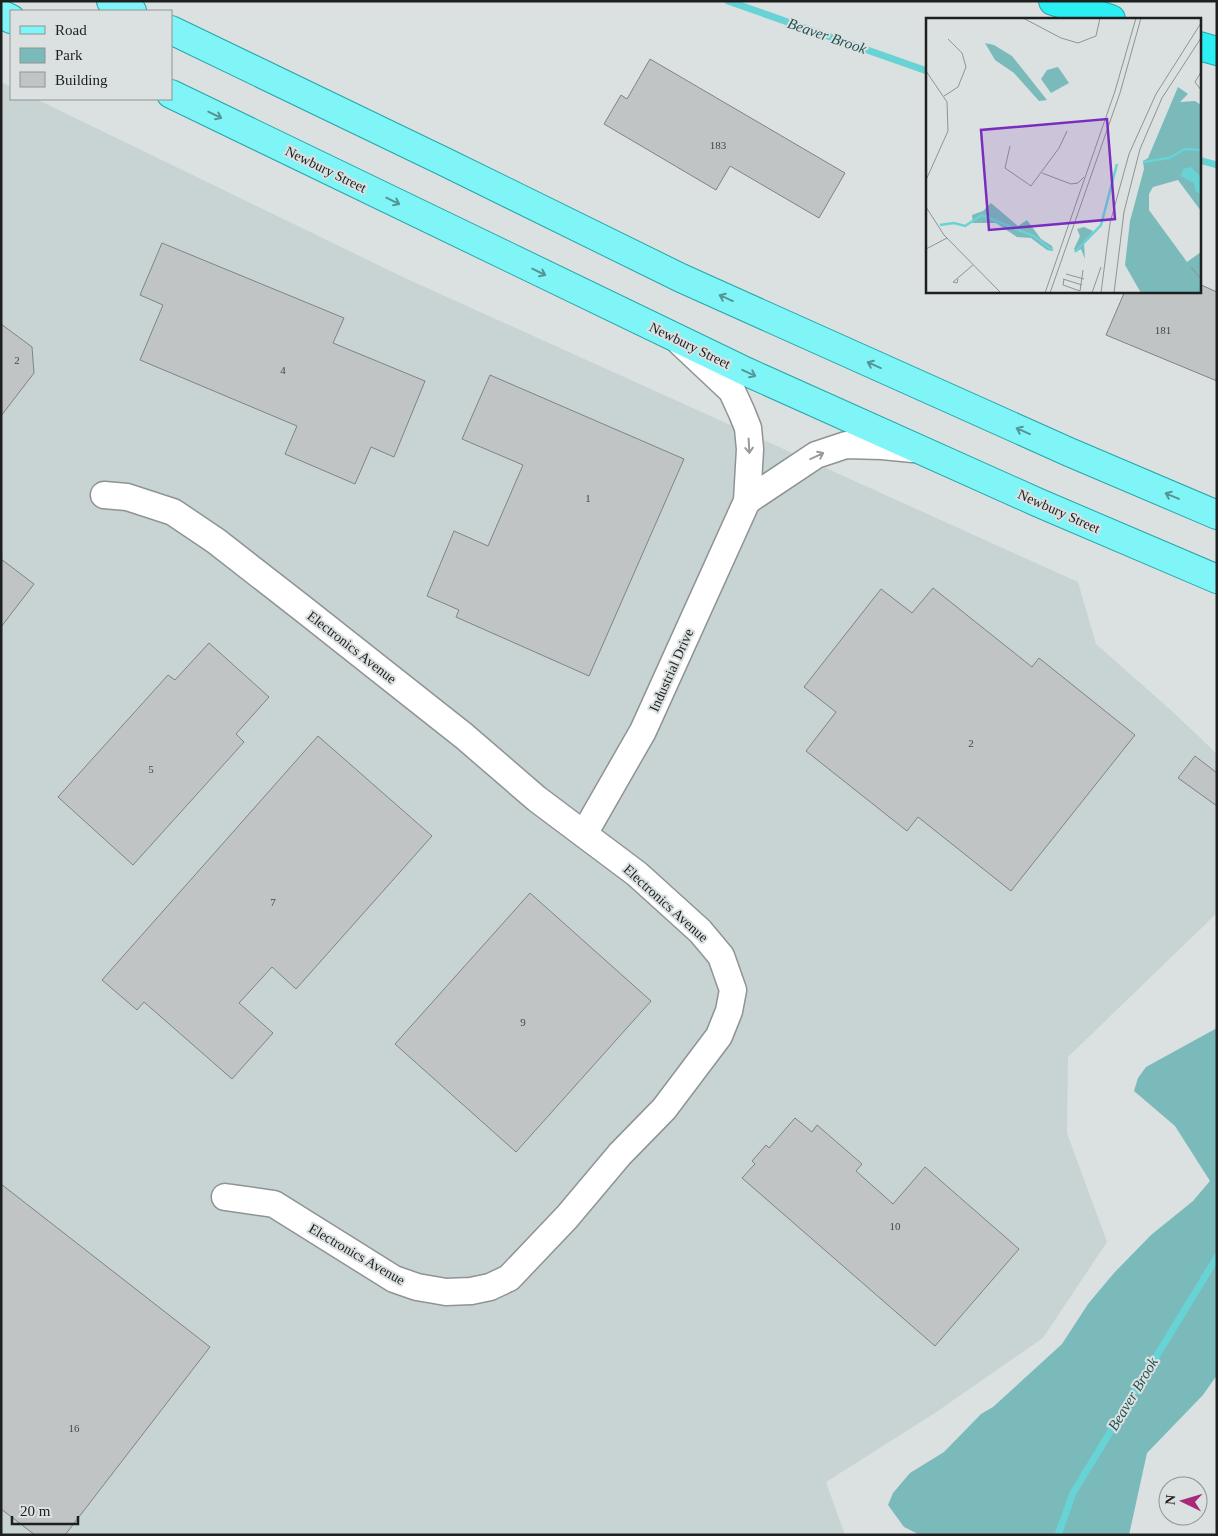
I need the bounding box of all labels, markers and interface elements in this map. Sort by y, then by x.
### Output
legend [10,10,172,100]
water label: Beaver Brook [785,15,869,57]
inset map [926,18,1200,292]
text: Road [55,22,87,38]
text: Park [55,47,83,63]
text: Building [55,72,108,88]
one-way arrow [207,111,222,120]
house number: 183 [710,139,727,151]
street label: Newbury Street [283,143,369,196]
one-way arrow [385,197,400,206]
one-way arrow [531,268,546,277]
one-way arrow [719,293,734,303]
street label: Newbury Street [647,319,733,372]
house number: 181 [1155,324,1171,336]
house number: 2 [14,354,20,366]
one-way arrow [867,359,882,369]
house number: 4 [280,364,286,376]
one-way arrow [741,368,756,378]
one-way arrow [1016,426,1031,436]
one-way arrow [745,437,754,453]
one-way arrow [810,450,825,460]
street label: Newbury Street [1015,487,1102,536]
one-way arrow [1165,490,1180,500]
house number: 1 [585,492,591,504]
street label: Electronics Avenue [304,608,399,687]
street label: Industrial Drive [646,626,696,714]
house number: 2 [968,737,974,749]
house number: 5 [148,763,154,775]
street label: Electronics Avenue [620,862,711,945]
house number: 7 [270,896,276,908]
house number: 9 [520,1016,526,1028]
house number: 10 [890,1220,901,1232]
street label: Electronics Avenue [306,1221,407,1288]
water label: Beaver Brook [1105,1354,1161,1433]
house number: 16 [69,1422,80,1434]
north arrow [1158,1476,1208,1526]
scale bar [12,1494,79,1526]
text: N [1163,1494,1178,1506]
text: 20 m [20,1503,51,1519]

